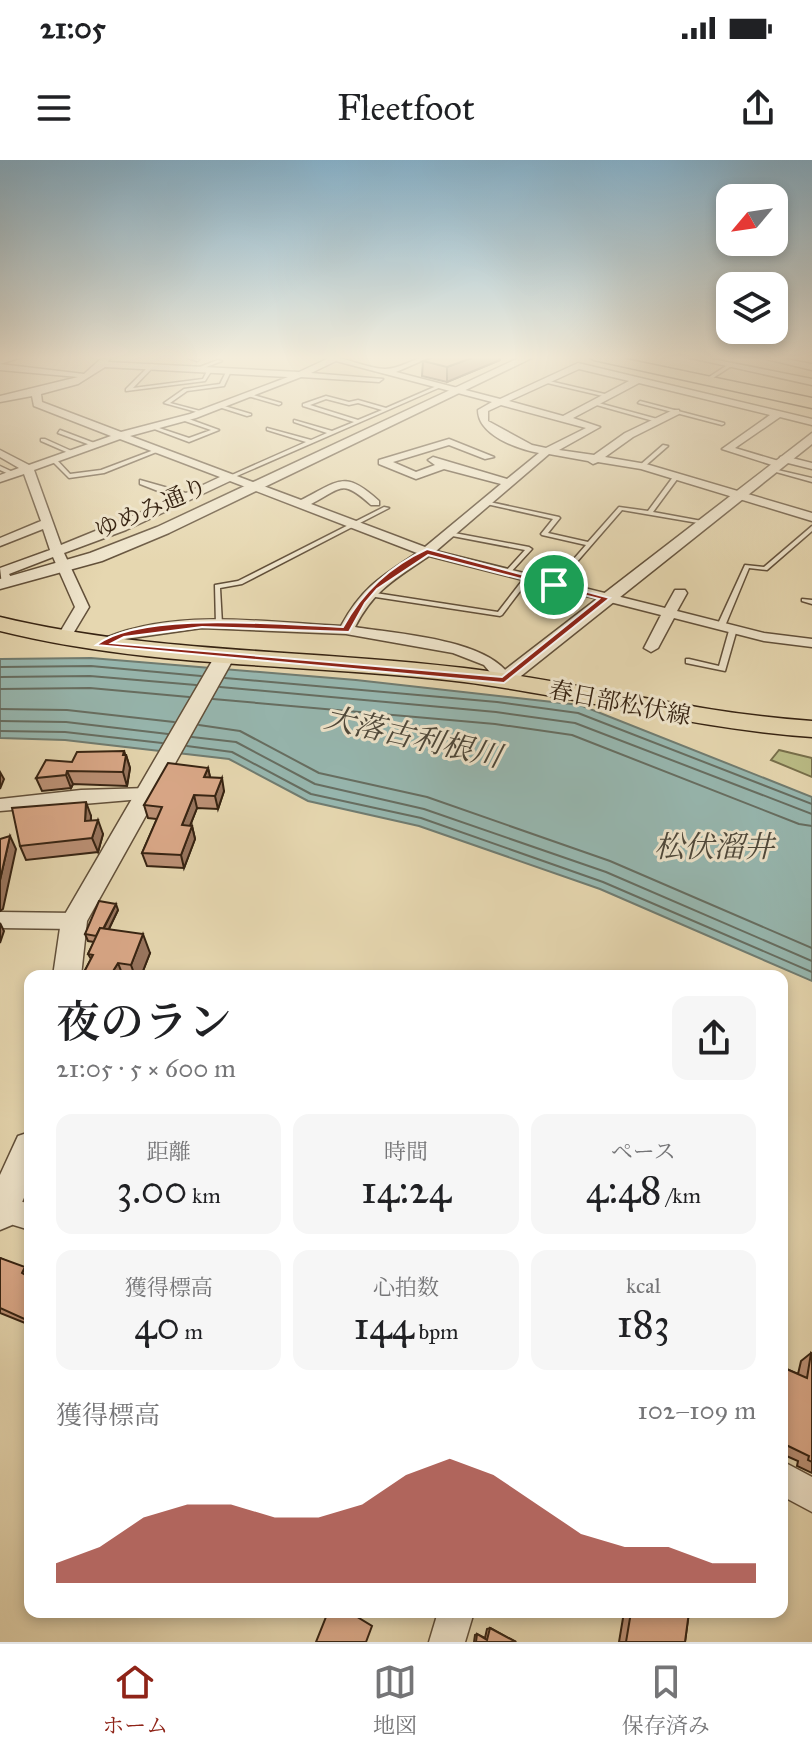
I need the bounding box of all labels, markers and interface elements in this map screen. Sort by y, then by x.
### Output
text: 21:05 [40,10,106,46]
icon: menu [32,86,76,130]
text: Fleetfoot [337,86,475,130]
icon: share [736,86,780,130]
north arrow [716,184,788,256]
map controls [716,184,788,344]
button: layers [716,272,788,344]
street label: ゆめみ通り [90,471,212,545]
pin [520,551,588,619]
icon: arrive [532,563,576,607]
street label: 春日部松伏線 [546,675,694,731]
water label: 大落古利根川 [321,699,508,775]
water label: 松伏溜井 [654,829,777,865]
text: 夜のラン [56,995,232,1049]
button: share [672,996,756,1080]
text: 21:05 · 5 × 600 m [56,1052,236,1084]
text: 距離 [147,1138,191,1165]
text: 時間 [384,1138,428,1165]
text: ペース [611,1138,676,1165]
text: 3.00 [116,1165,187,1214]
text: 14:24 [361,1165,451,1214]
text: 4:48 [586,1165,662,1214]
text: km [187,1182,221,1209]
text: /km [662,1182,701,1209]
text: kcal [626,1272,661,1299]
text: 獲得標高 [125,1274,213,1301]
text: 心拍数 [373,1274,439,1301]
text: 183 [617,1299,670,1348]
text: 40 [134,1301,180,1350]
text: 144 [353,1301,414,1350]
text: m [180,1318,203,1345]
text: bpm [414,1318,459,1345]
text: 102–109 m [638,1394,756,1426]
text: 獲得標高 [56,1399,160,1431]
tab: ホーム [102,1660,168,1739]
tab: 地図 [373,1660,417,1739]
tab: 保存済み [622,1660,710,1739]

